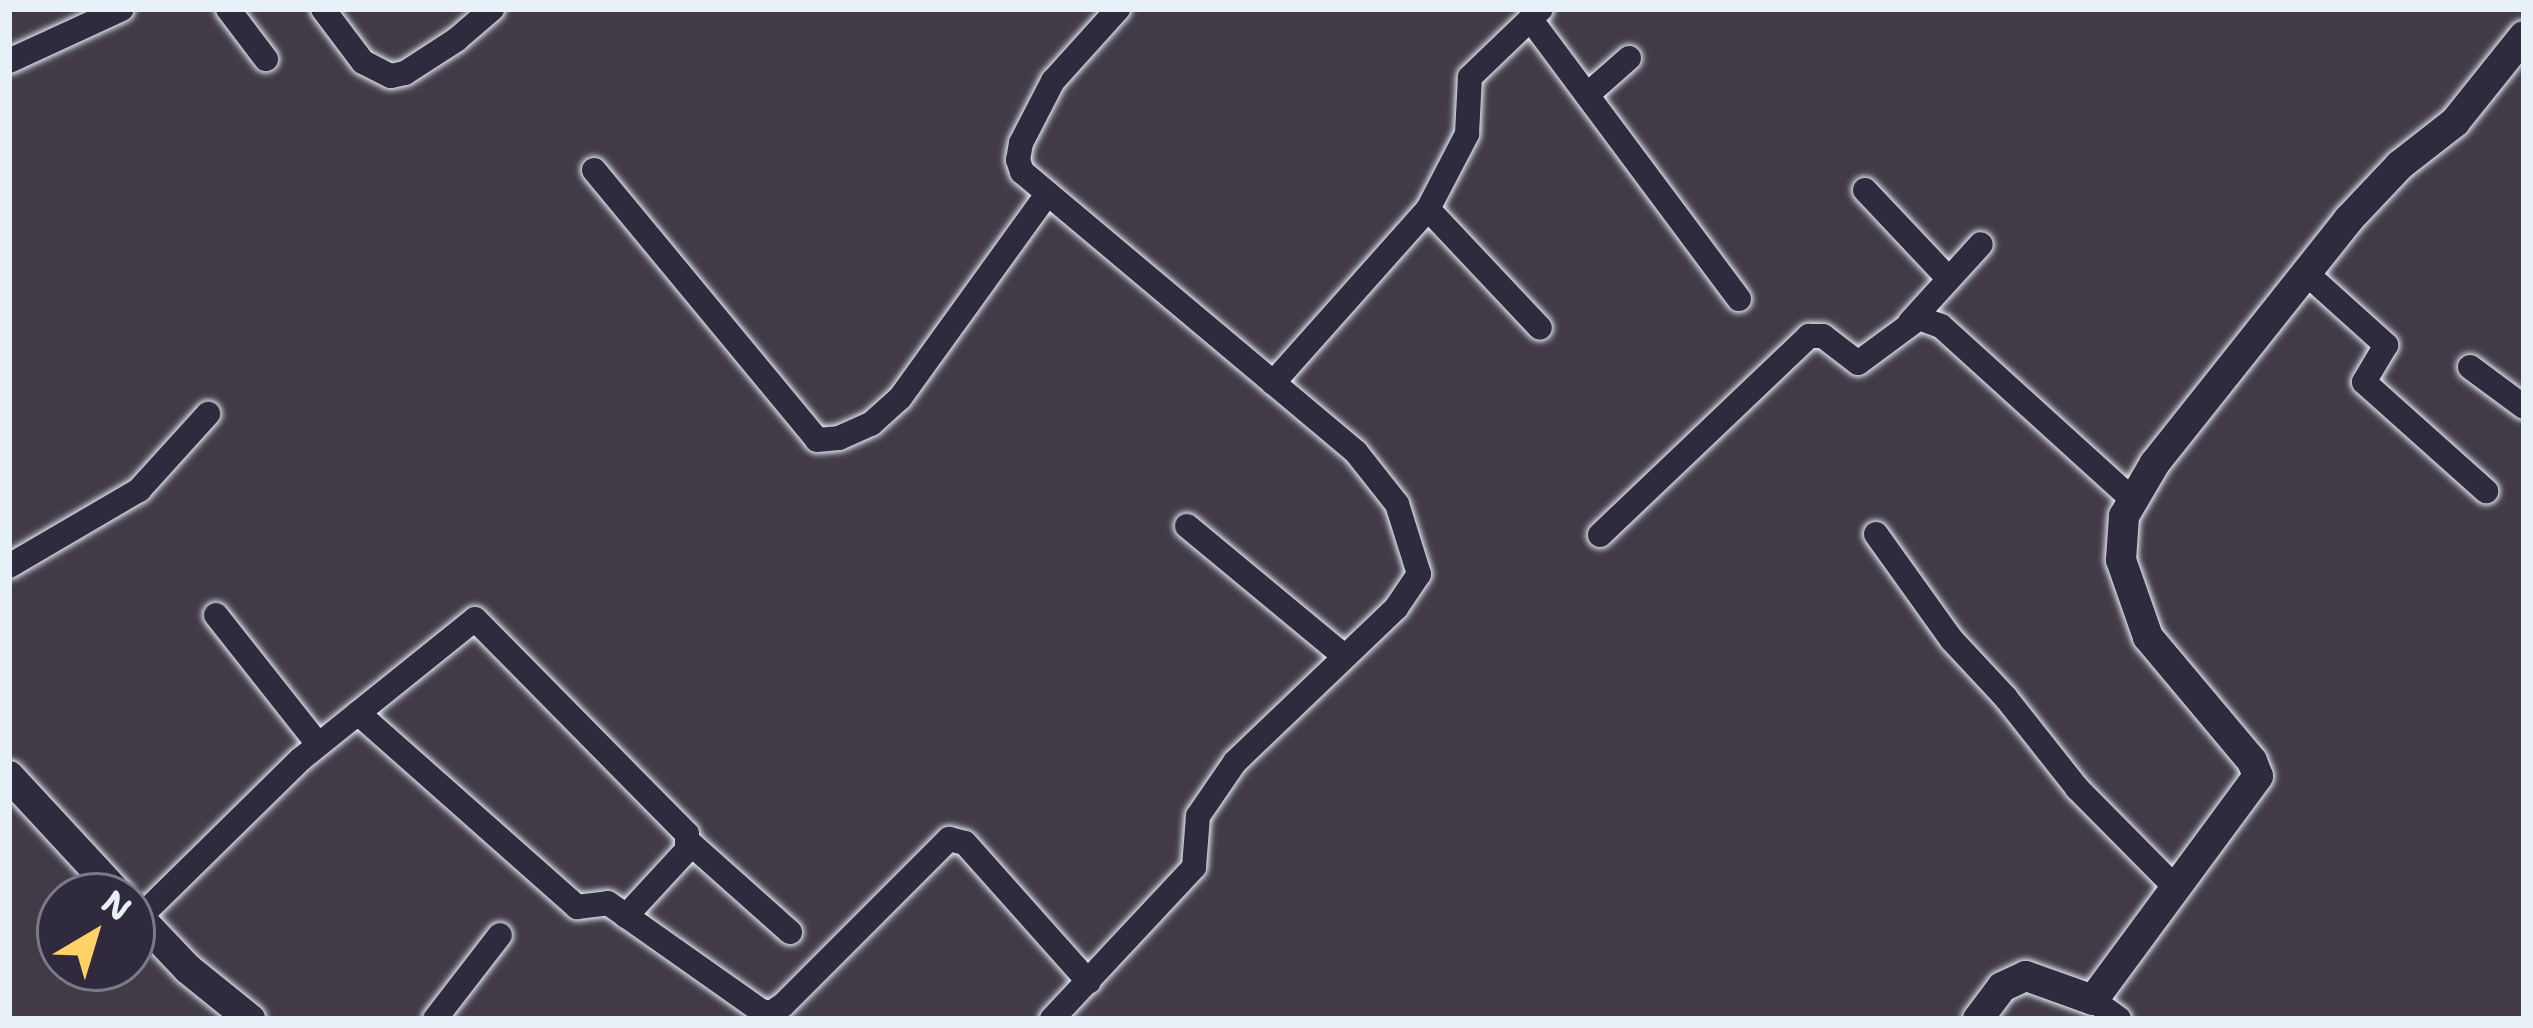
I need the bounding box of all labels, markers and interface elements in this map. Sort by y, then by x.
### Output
north arrow [36,872,156,992]
text: N [92,880,141,931]

